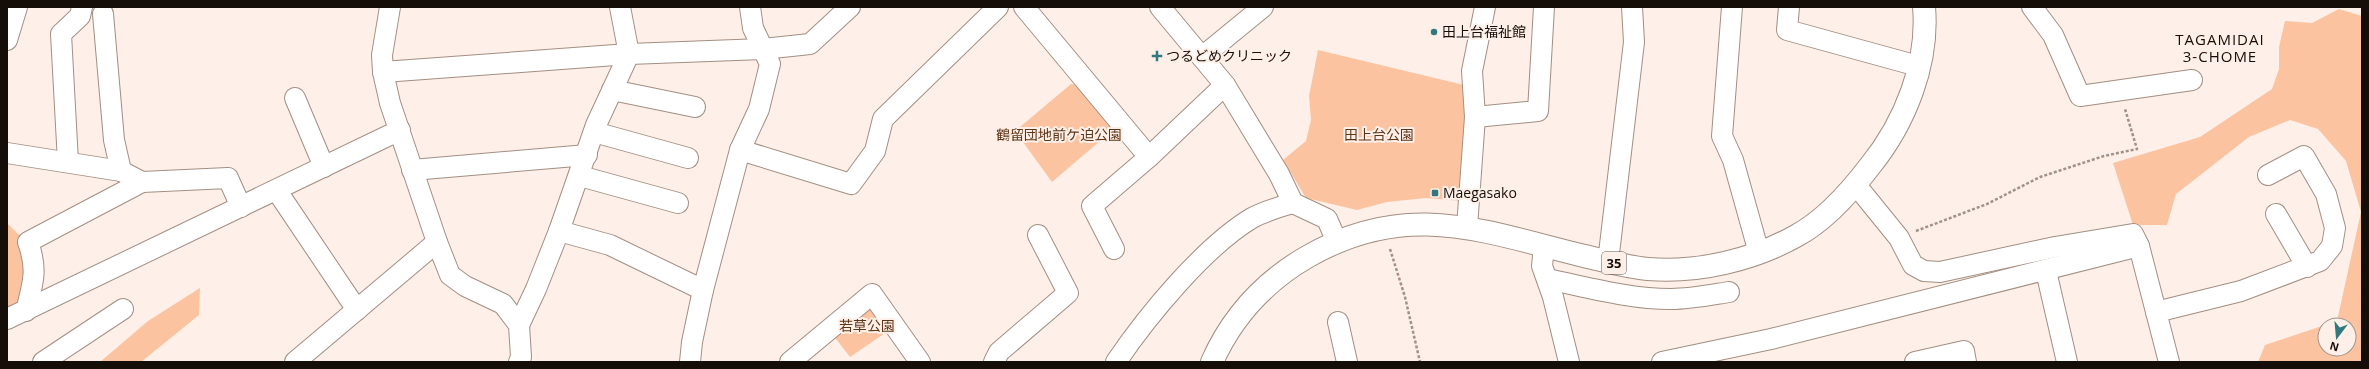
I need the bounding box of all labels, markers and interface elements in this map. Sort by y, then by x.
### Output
place label: 田上台福祉館 [1442,22,1526,41]
marker: 田上台福祉館 [1429,27,1439,37]
district label: TAGAMIDAI 3-CHOME [2175,29,2265,66]
place label: つるどめクリニック [1166,46,1292,65]
marker: つるどめクリニック [1151,50,1163,62]
park label: 鶴留団地前ケ迫公園 [996,125,1122,144]
park label: 田上台公園 [1344,125,1414,144]
place label: Maegasako [1443,183,1517,202]
marker: Maegasako [1430,188,1440,198]
road number: 35 [1602,252,1626,274]
park label: 若草公園 [839,316,895,335]
north arrow [2317,317,2357,357]
text: N [2328,339,2340,356]

